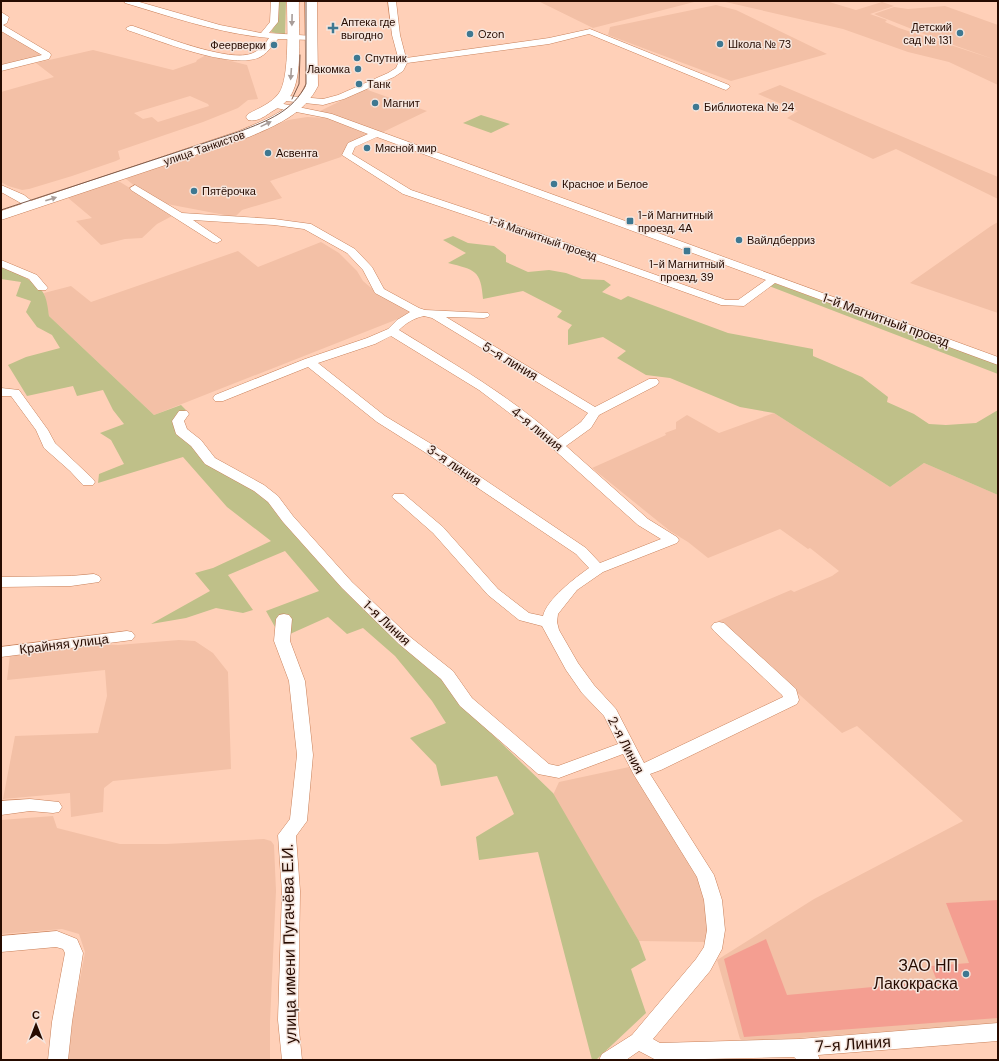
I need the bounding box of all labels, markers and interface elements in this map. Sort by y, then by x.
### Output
one-way arrow [289,14,295,27]
place label: Аптека где выгодно [341,15,395,42]
place label: Детский сад № 131 [903,20,952,47]
marker: Аптека где выгодно [328,23,338,33]
place label: Ozon [478,27,504,41]
marker: Детский сад № 131 [955,28,965,38]
marker: Ozon [465,29,475,39]
place label: Школа № 73 [728,37,791,51]
place label: Феерверки [210,38,266,52]
marker: Школа № 73 [715,39,725,49]
marker: Феерверки [269,40,279,50]
place label: Спутник [365,51,407,65]
marker: Спутник [352,53,362,63]
place label: Лакомка [307,62,351,76]
marker: Лакомка [353,64,363,74]
one-way arrow [287,68,294,80]
place label: Танк [367,77,390,91]
marker: Танк [354,79,364,89]
place label: Магнит [383,96,420,110]
marker: Магнит [370,98,380,108]
place label: Библиотека № 24 [704,100,795,114]
marker: Библиотека № 24 [691,102,701,112]
one-way arrow [261,121,272,127]
street label: улица Танкистов [162,128,247,168]
place label: Мясной мир [375,141,437,155]
marker: Мясной мир [362,143,372,153]
place label: Асвента [276,146,319,160]
marker: Асвента [263,148,273,158]
place label: Красное и Белое [562,177,648,191]
marker: Красное и Белое [549,179,559,189]
place label: Пятёрочка [202,184,257,198]
marker: Пятёрочка [189,186,199,196]
one-way arrow [46,196,58,202]
place label: 1-й Магнитный проезд, 4А [638,208,713,235]
street label: 1-й Магнитный проезд [487,213,599,263]
marker: 1-й Магнитный проезд, 4А [625,216,635,226]
place label: Вайлдберриз [747,233,815,247]
marker: Вайлдберриз [734,235,744,245]
marker: 1-й Магнитный проезд, 39 [682,246,692,256]
place label: 1-й Магнитный проезд, 39 [649,257,725,284]
street label: 1-й Магнитный проезд [820,289,952,351]
street label: 5-я линия [479,338,541,384]
street label: 4-я линия [508,403,566,455]
street label: 3-я линия [424,441,484,489]
street label: 1-я Линия [360,597,414,649]
street label: Крайняя улица [18,630,110,658]
street label: 2-я Линия [604,714,648,776]
street label: улица имени Пугачёва Е.И. [277,844,301,1044]
place label: ЗАО НП Лакокраска [873,955,958,994]
marker: ЗАО НП Лакокраска [961,969,971,979]
north arrow [16,1005,56,1045]
text: С [32,1008,40,1022]
street label: 7-я Линия [815,1031,891,1057]

